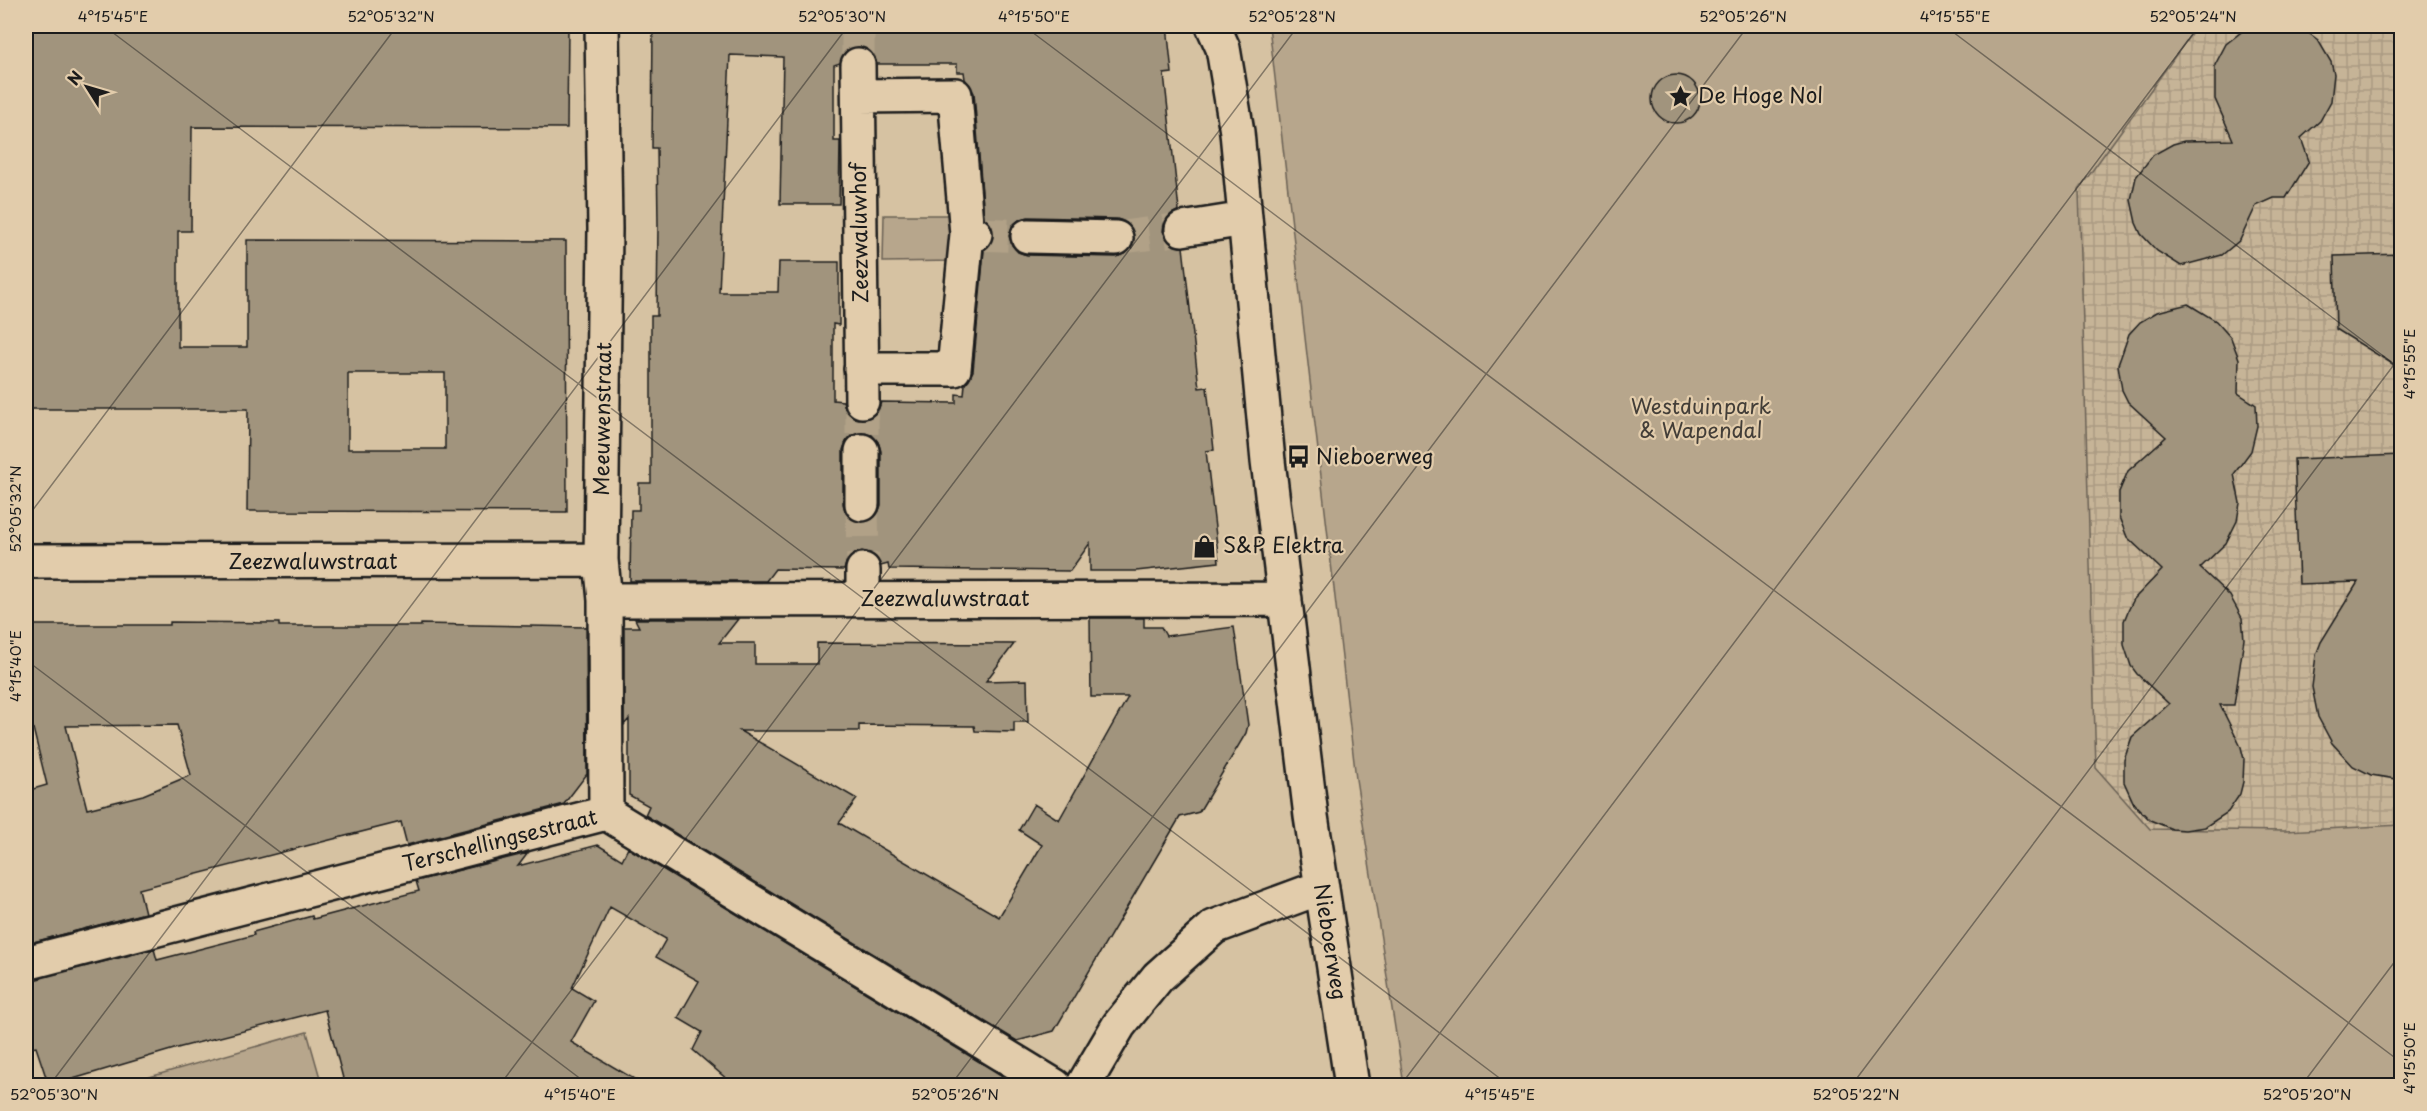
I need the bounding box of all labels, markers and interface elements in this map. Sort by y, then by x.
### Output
text: 4°15'45"E [78,4,148,27]
text: 52°05'32"N [347,4,435,27]
text: 52°05'30"N [798,4,886,27]
text: 4°15'50"E [998,4,1070,27]
text: 52°05'28"N [1248,4,1336,27]
text: 52°05'26"N [1699,4,1787,27]
text: 4°15'55"E [1920,4,1990,27]
text: 52°05'24"N [2149,4,2237,27]
north arrow [57,57,117,117]
text: N [61,65,88,90]
place label: De Hoge Nol [1698,78,1823,110]
place icon: De Hoge Nol [1667,83,1693,109]
street label: Zeezwaluwhof [841,161,875,303]
text: 4°15'55"E [2397,329,2420,399]
street label: Meeuwenstraat [584,342,618,496]
park label: Westduinpark & Wapendal [1631,389,1771,445]
place label: Nieboerweg [1316,439,1434,471]
bus stop icon: Nieboerweg [1285,444,1311,470]
text: 52°05'32"N [3,465,26,553]
place label: S&P Elektra [1223,528,1344,560]
shop icon: S&P Elektra [1192,533,1218,559]
street label: Zeezwaluwstraat [229,544,397,576]
street label: Zeezwaluwstraat [861,581,1029,613]
text: 4°15'40"E [3,630,26,702]
street label: Terschellingsestraat [399,799,600,879]
street label: Nieboerweg [1307,881,1357,1002]
text: 4°15'50"E [2397,1022,2420,1094]
text: 52°05'30"N [10,1082,98,1105]
text: 4°15'40"E [544,1082,616,1105]
text: 52°05'26"N [911,1082,999,1105]
text: 4°15'45"E [1465,1082,1535,1105]
text: 52°05'22"N [1812,1082,1900,1105]
text: 52°05'20"N [2263,1082,2351,1105]

